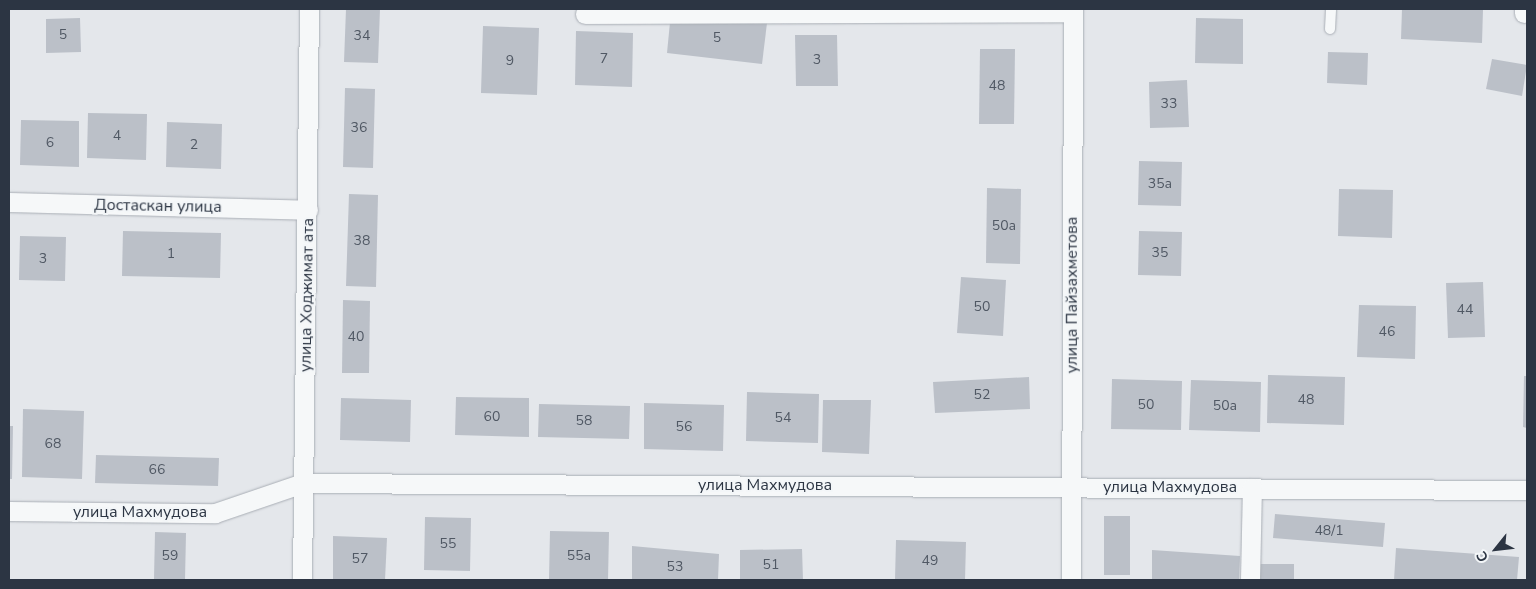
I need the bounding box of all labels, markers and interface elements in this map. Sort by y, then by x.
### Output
house number: 5 [59,27,67,43]
house number: 34 [354,28,370,44]
house number: 5 [713,30,721,46]
house number: 7 [600,51,608,67]
house number: 3 [813,52,821,68]
house number: 9 [506,53,514,69]
house number: 48 [989,78,1005,94]
house number: 33 [1161,96,1177,112]
house number: 36 [351,120,367,136]
house number: 4 [113,128,121,144]
house number: 6 [46,135,54,151]
house number: 2 [190,137,198,153]
house number: 35а [1148,176,1172,192]
street label: Достаскан улица [94,195,222,217]
street label: улица Пайзахметова [1062,217,1082,373]
street label: улица Ходжимат ата [296,218,318,372]
house number: 50а [992,218,1016,234]
house number: 38 [354,233,370,249]
house number: 35 [1152,245,1168,261]
house number: 1 [167,246,175,262]
house number: 3 [39,251,47,267]
house number: 50 [974,299,990,315]
house number: 44 [1457,302,1473,318]
house number: 46 [1379,324,1395,340]
house number: 40 [348,329,364,345]
house number: 52 [974,387,990,403]
house number: 48 [1298,392,1314,408]
house number: 50 [1138,397,1154,413]
house number: 50а [1213,398,1237,414]
house number: 60 [484,409,500,425]
house number: 54 [775,410,791,426]
house number: 58 [576,413,592,429]
house number: 56 [676,419,692,435]
house number: 68 [45,436,61,452]
house number: 66 [149,462,165,478]
street label: улица Махмудова [698,475,832,495]
street label: улица Махмудова [1103,477,1237,497]
street label: улица Махмудова [73,502,207,522]
house number: 48/1 [1314,523,1344,539]
north arrow [1471,524,1521,574]
house number: 55 [440,536,456,552]
house number: 59 [162,548,178,564]
house number: 55а [567,548,591,564]
text: С [1472,548,1493,565]
house number: 57 [352,551,368,567]
house number: 49 [922,553,938,569]
house number: 51 [763,557,779,573]
house number: 53 [667,559,683,575]

